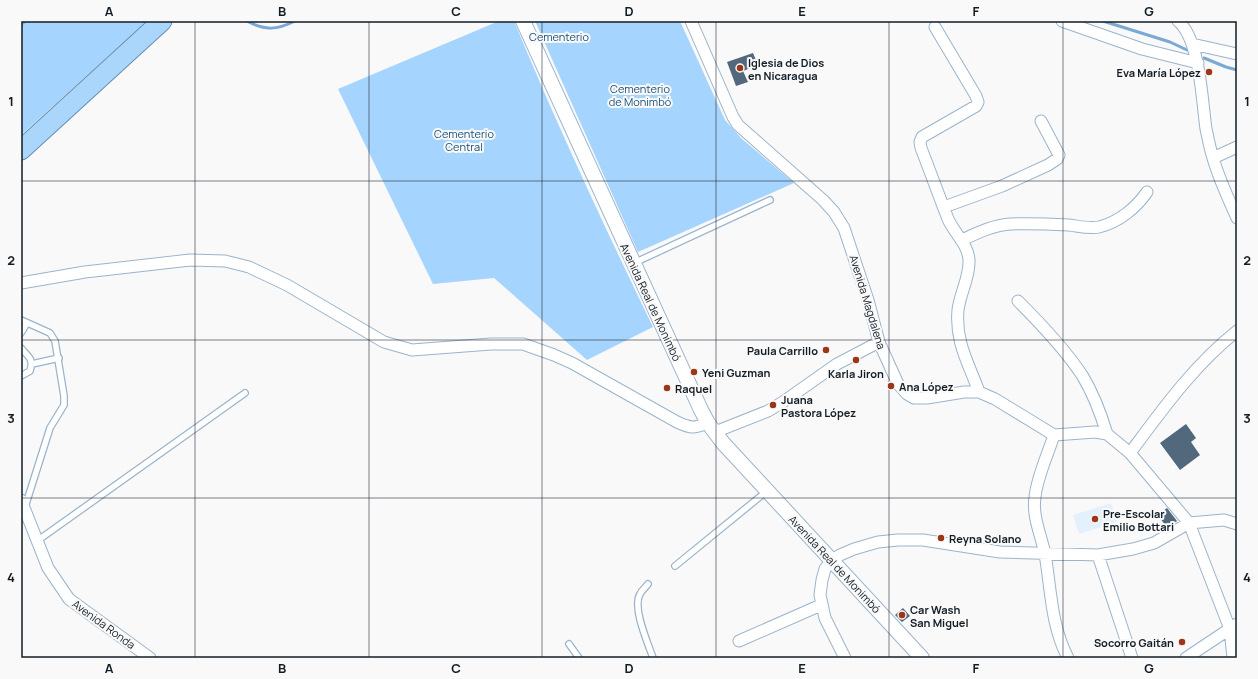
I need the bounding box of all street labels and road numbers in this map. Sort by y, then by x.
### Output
street label: Avenida Real de Monimbó [617,241,685,364]
street label: Avenida Magdalena [846,253,890,351]
street label: Avenida Real de Monimbó [786,512,885,616]
street label: Avenida Ronda [69,596,139,652]

